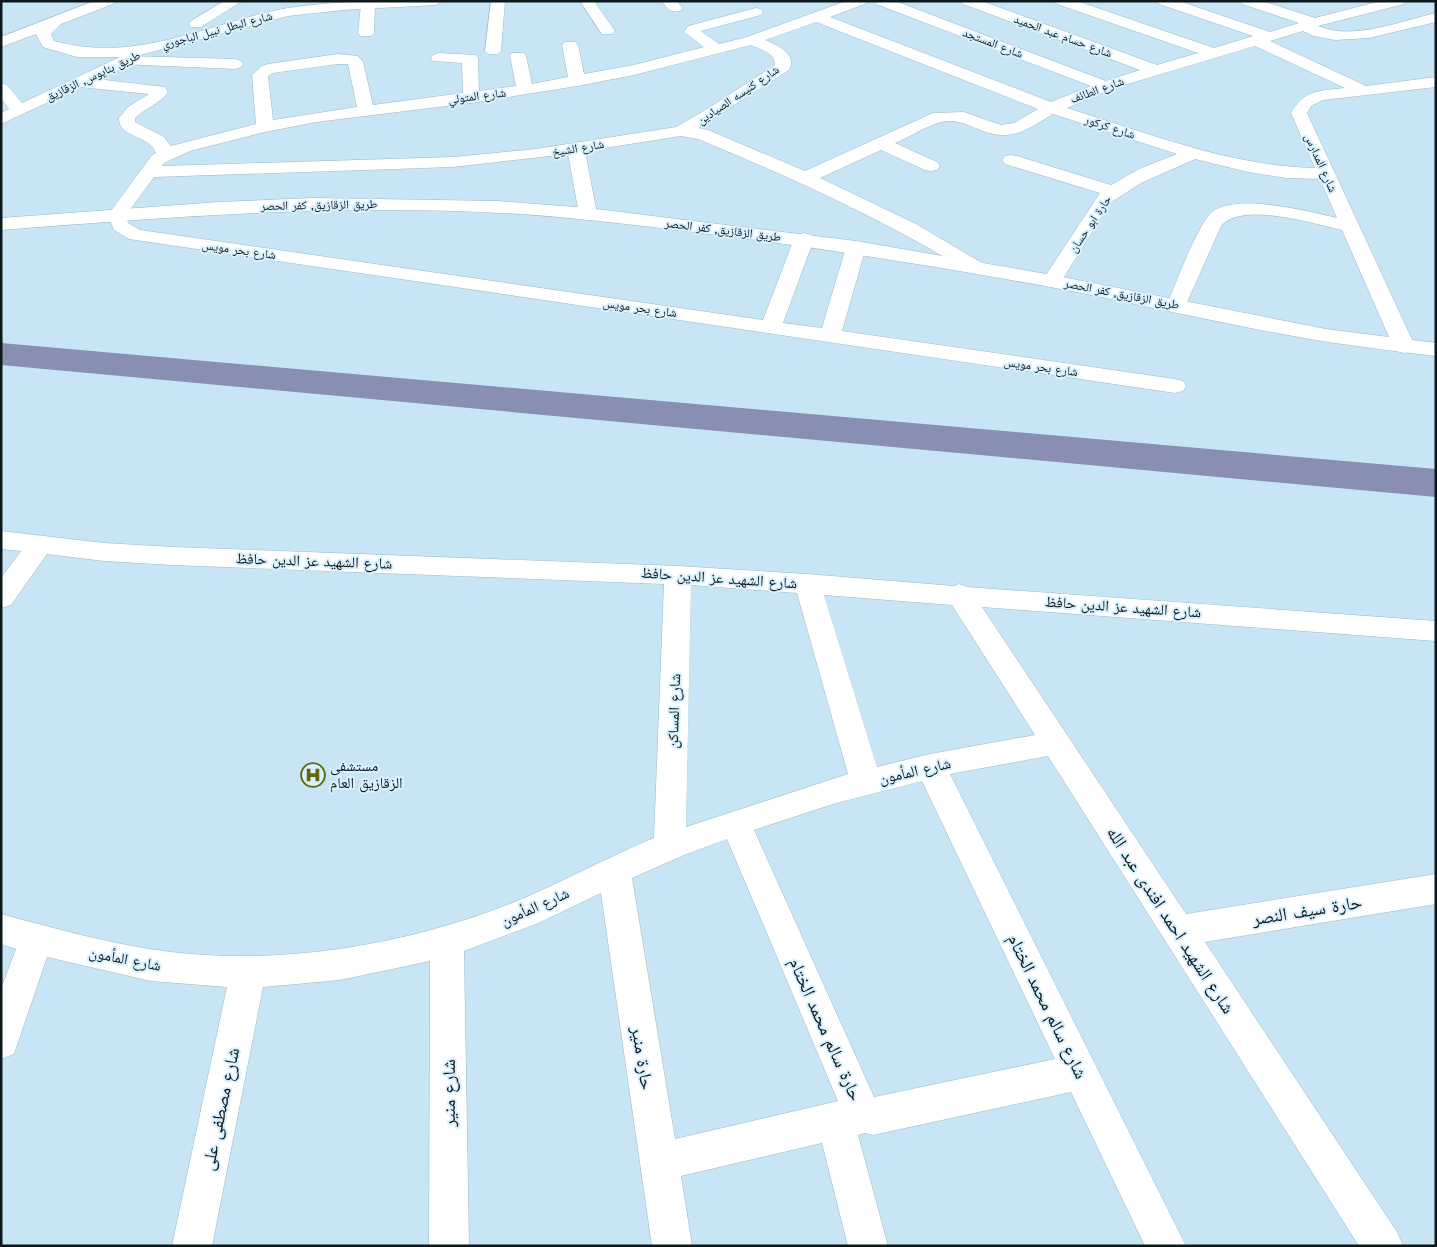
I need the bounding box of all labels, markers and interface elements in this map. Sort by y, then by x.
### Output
street label: شارع البطل نبيل الباجوري [160,8,275,54]
street label: شارع حسام عبد الحميد [1012,12,1114,61]
street label: شارع المستجد [961,25,1025,62]
street label: طريق بنايوس, الزقازيق [44,48,143,104]
street label: شارع كنيسه الصيادين [695,62,782,128]
street label: شارع الطائف [1068,74,1126,107]
street label: شارع المتولي [447,86,507,110]
street label: شارع كركور [1082,112,1137,143]
street label: شارع المدارس [1301,132,1340,195]
street label: شارع الشيخ [551,137,605,160]
street label: حارة ابو حسان [1066,193,1115,255]
street label: طريق الزقازيق, كفر الحصر [259,197,378,213]
street label: طريق الزقازيق, كفر الحصر [663,216,782,244]
street label: شارع بحر مويس [201,238,277,263]
street label: طريق الزقازيق, كفر الحصر [1062,276,1181,312]
street label: شارع بحر مويس [602,296,678,321]
street label: شارع بحر مويس [1003,355,1079,380]
street label: شارع الشهيد عز الدين حافظ [235,549,393,574]
street label: شارع الشهيد عز الدين حافظ [640,564,798,593]
street label: شارع الشهيد عز الدين حافظ [1044,593,1202,622]
street label: شارع المساكن [664,673,685,749]
street label: شارع المأمون [877,754,953,789]
place label: مستشفى الزقازيق العام [330,757,403,793]
hospital icon: مستشفى الزقازيق العام [300,762,326,788]
street label: شارع الشهيد احمد افندى عبد الله [1102,823,1239,1018]
street label: شارع المأمون [498,884,573,931]
street label: حارة سيف النصر [1250,891,1363,929]
street label: شارع سالم محمد الختام [1002,930,1092,1083]
street label: شارع المأمون [87,943,163,976]
street label: حارة سالم محمد الختام [783,954,867,1105]
street label: حارة منير [627,1024,658,1091]
street label: شارع مصطفى على [197,1046,244,1173]
street label: شارع منير [438,1059,460,1128]

